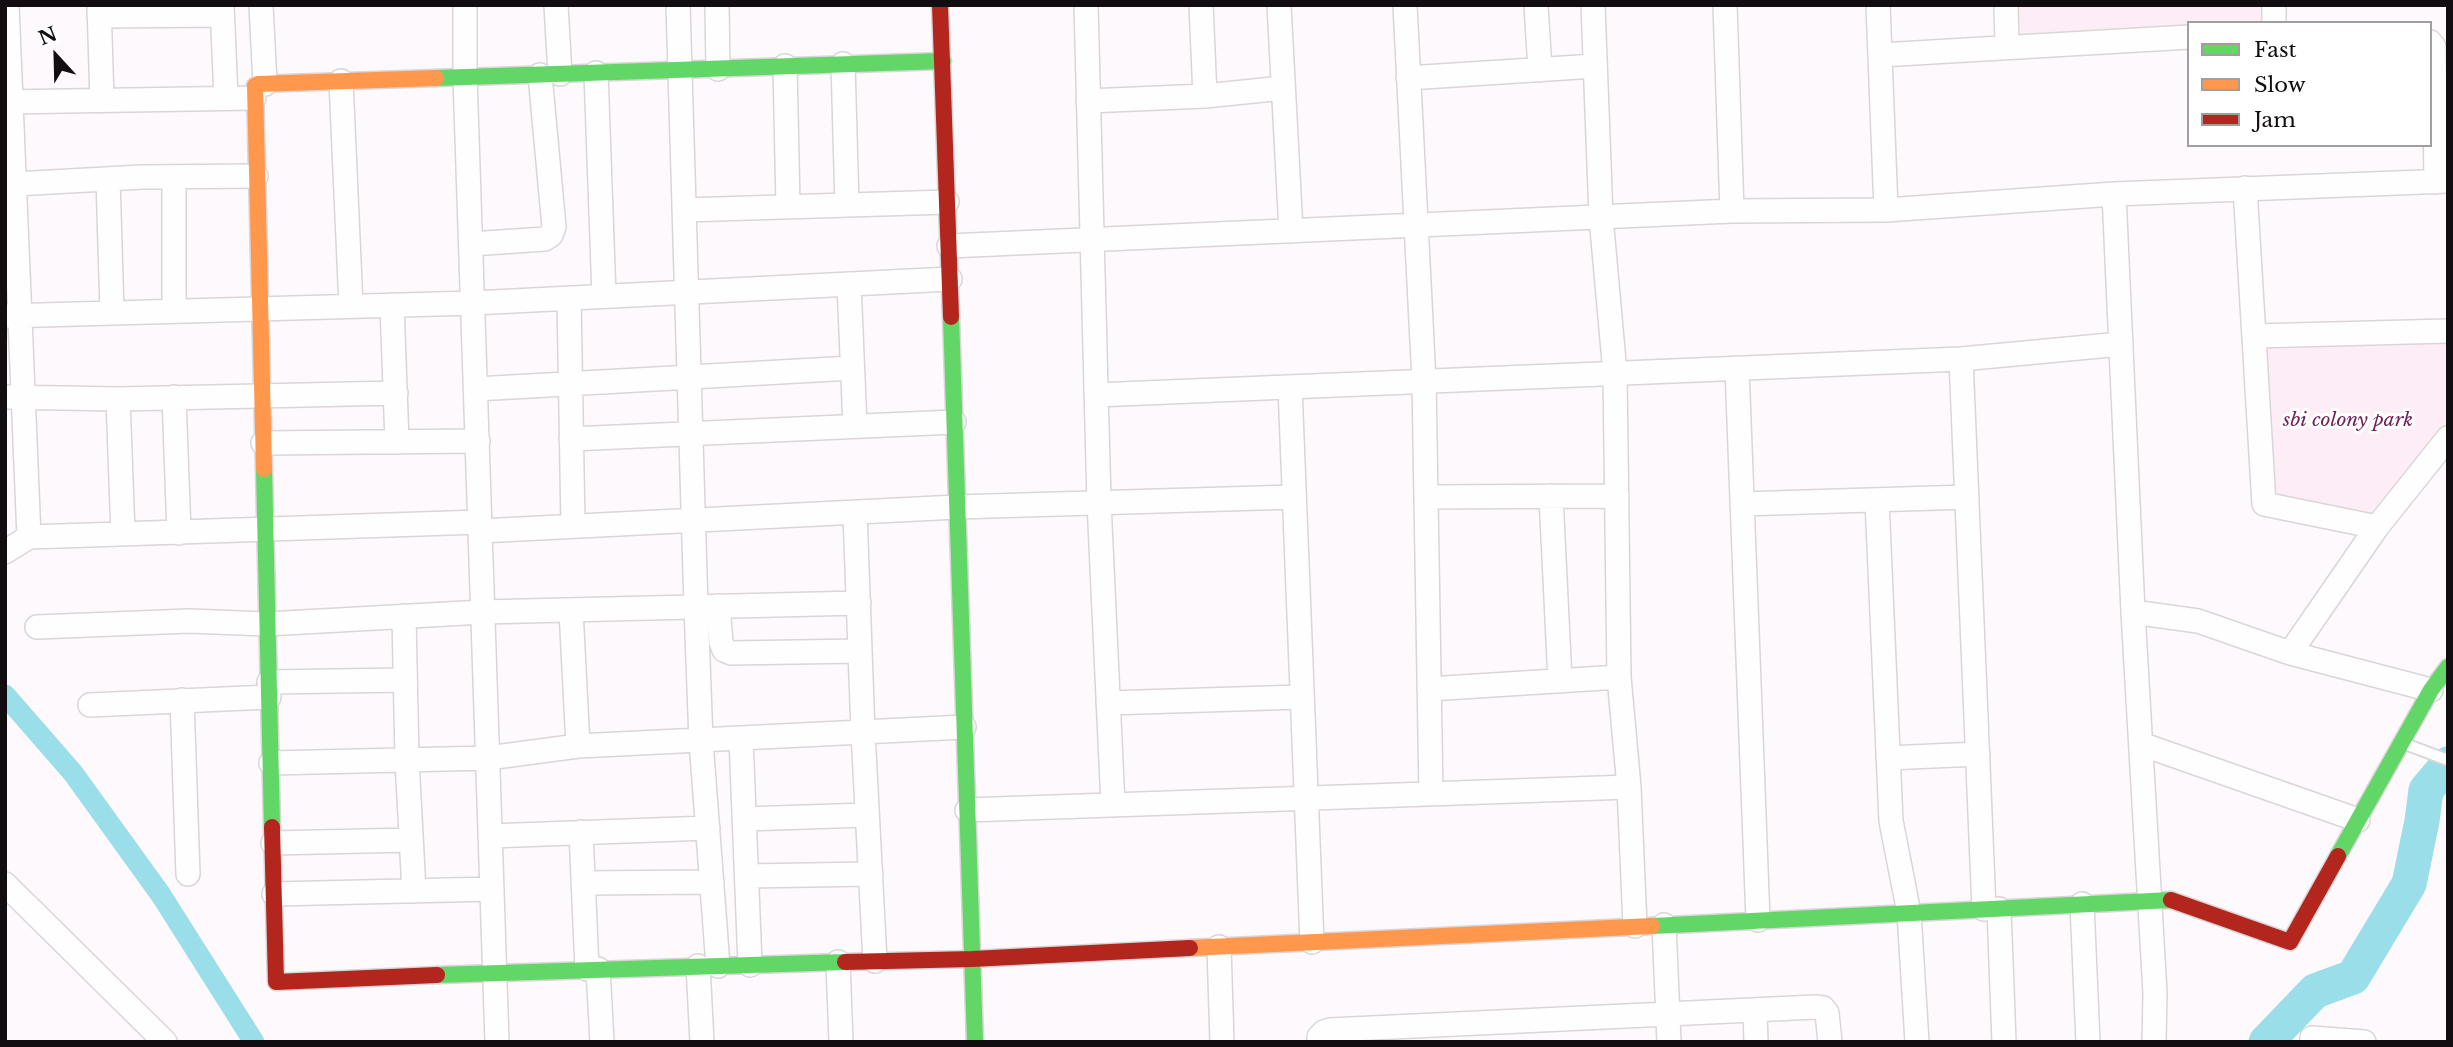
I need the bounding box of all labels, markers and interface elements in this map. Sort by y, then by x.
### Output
north arrow [21,21,91,91]
legend [2187,21,2432,147]
text: N [35,22,61,50]
text: Fast [2254,37,2296,63]
text: Slow [2254,72,2306,98]
text: Jam [2254,107,2296,133]
park label: sbi colony park [2283,410,2413,432]

